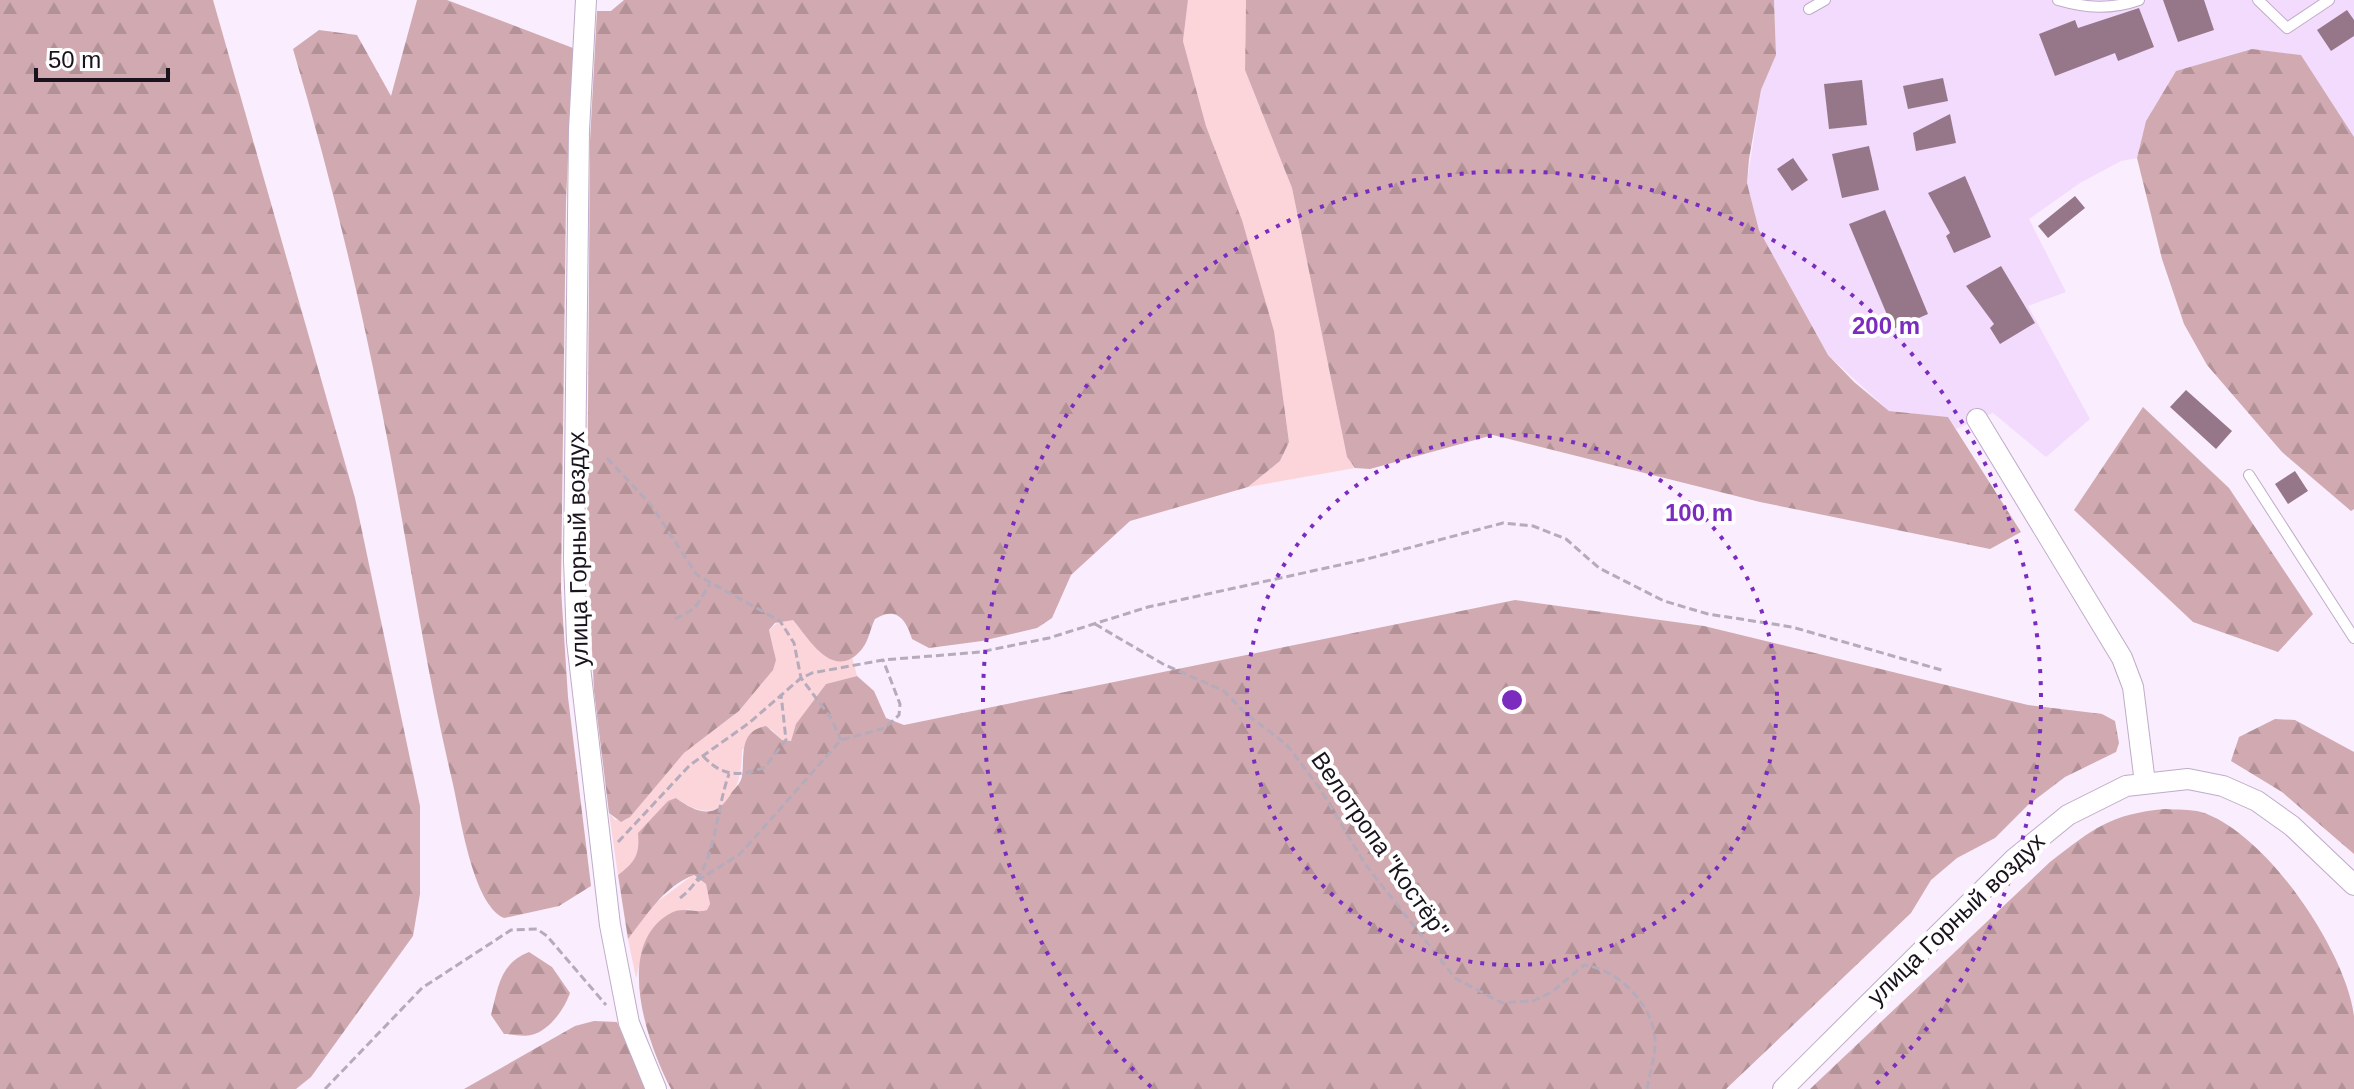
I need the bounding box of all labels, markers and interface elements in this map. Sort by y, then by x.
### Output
scale bar [36,32,168,82]
text: 50 m [48,46,101,73]
text: 200 m [1852,312,1920,339]
street label: улица Горный воздух [562,431,593,667]
text: 100 m [1665,499,1733,526]
centre of rings [1498,686,1526,714]
street label: Велотропа "Костёр" [1306,747,1455,943]
street label: улица Горный воздух [1862,827,2050,1010]

